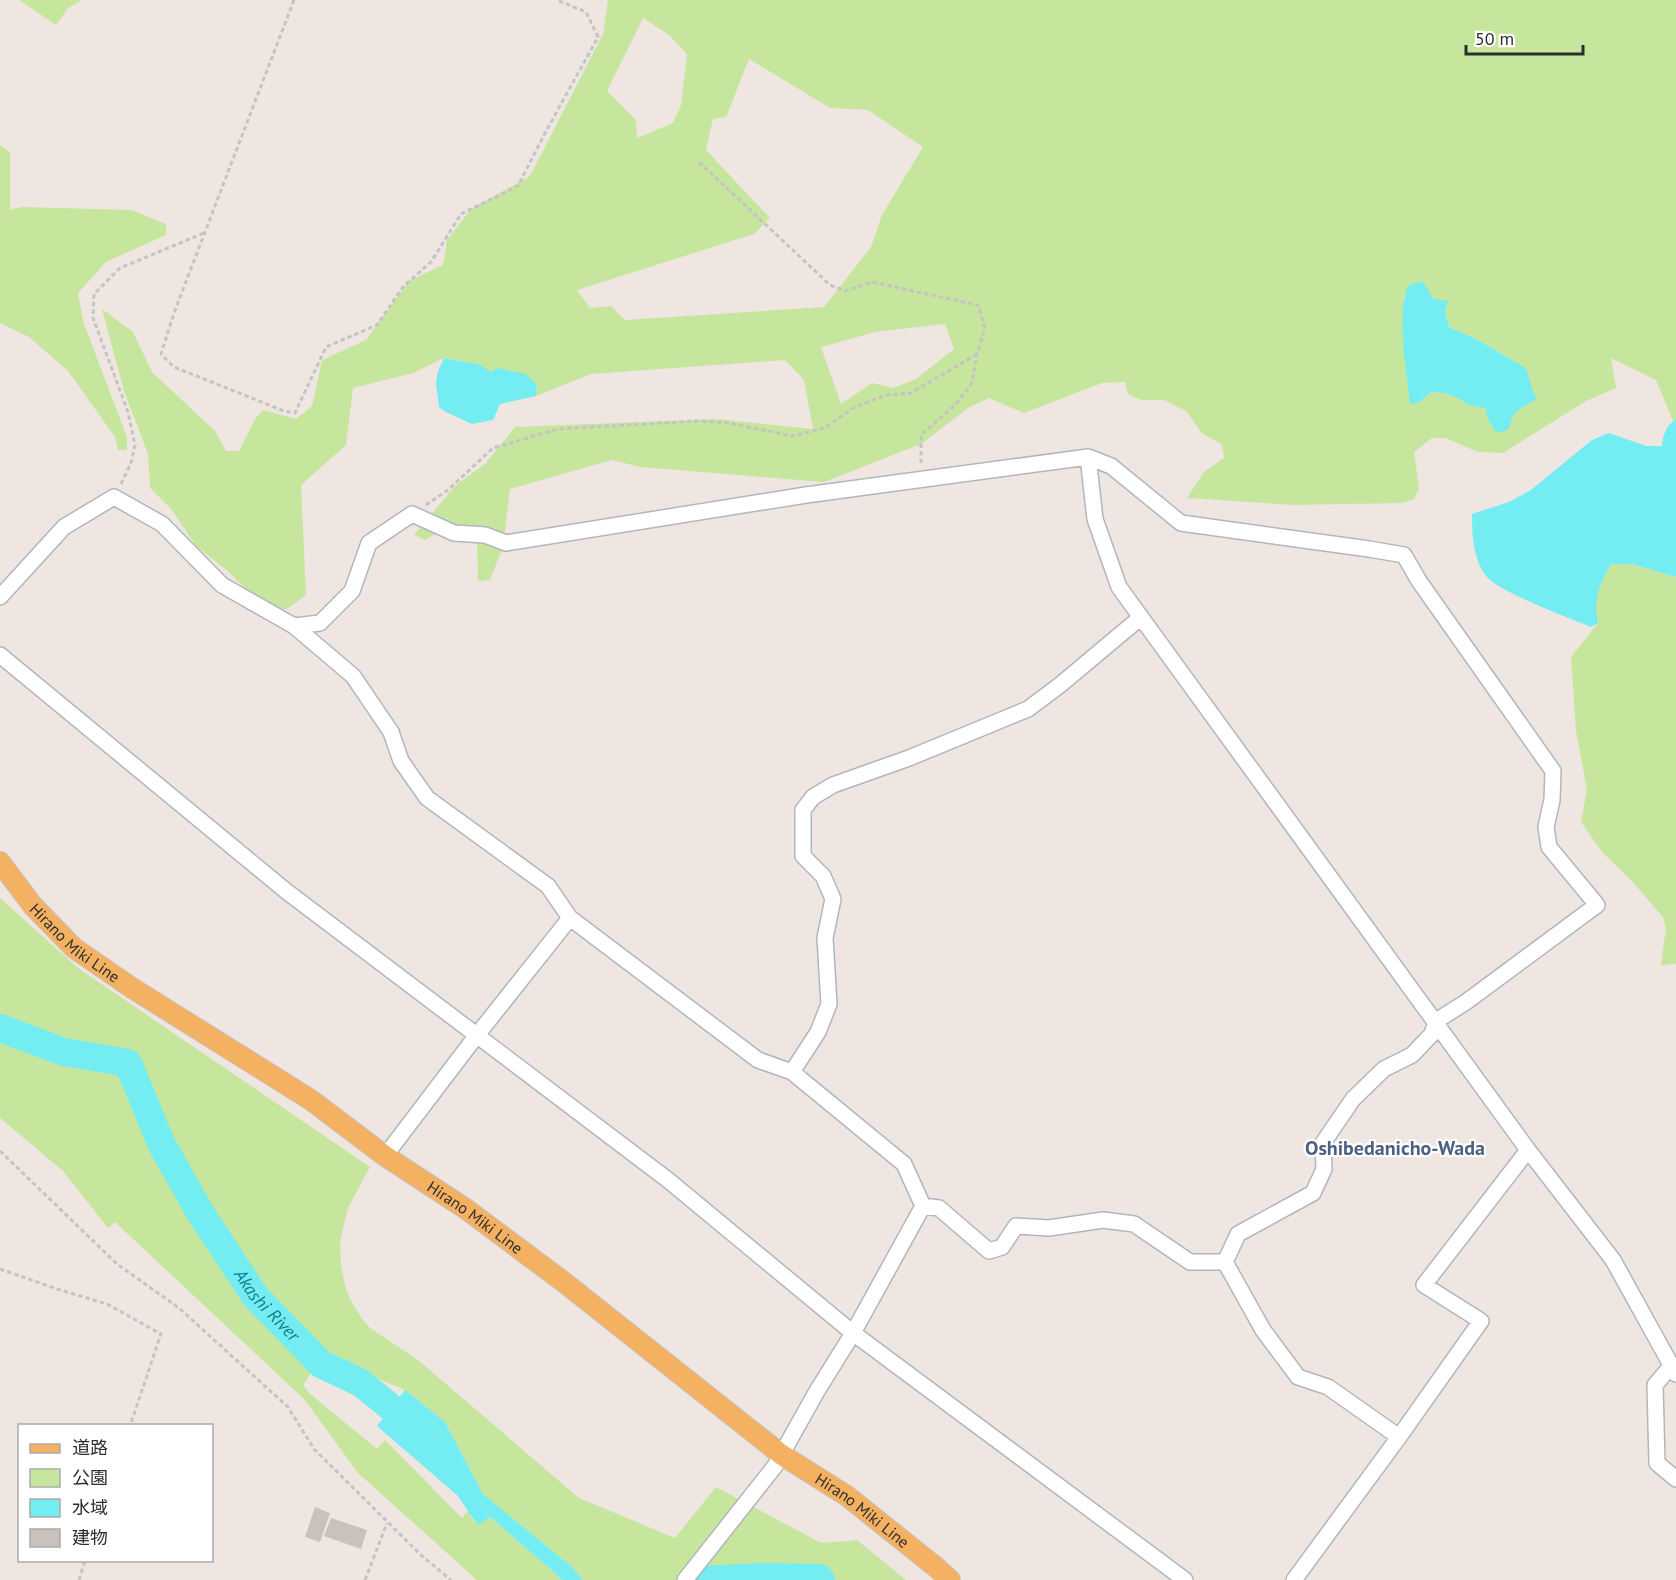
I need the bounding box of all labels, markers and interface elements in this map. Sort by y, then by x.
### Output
scale bar [1466,18,1583,56]
text: 50 m [1475,27,1514,50]
street label: Hirano Miki Line [26,899,124,987]
district label: Oshibedanicho-Wada [1305,1135,1485,1161]
street label: Hirano Miki Line [423,1176,527,1258]
water label: Akashi River [229,1263,306,1347]
legend [18,1424,213,1562]
text: 道路 [72,1436,108,1459]
text: 公園 [72,1466,108,1489]
street label: Hirano Miki Line [812,1469,913,1552]
text: 水域 [72,1496,108,1519]
text: 建物 [72,1526,108,1549]

